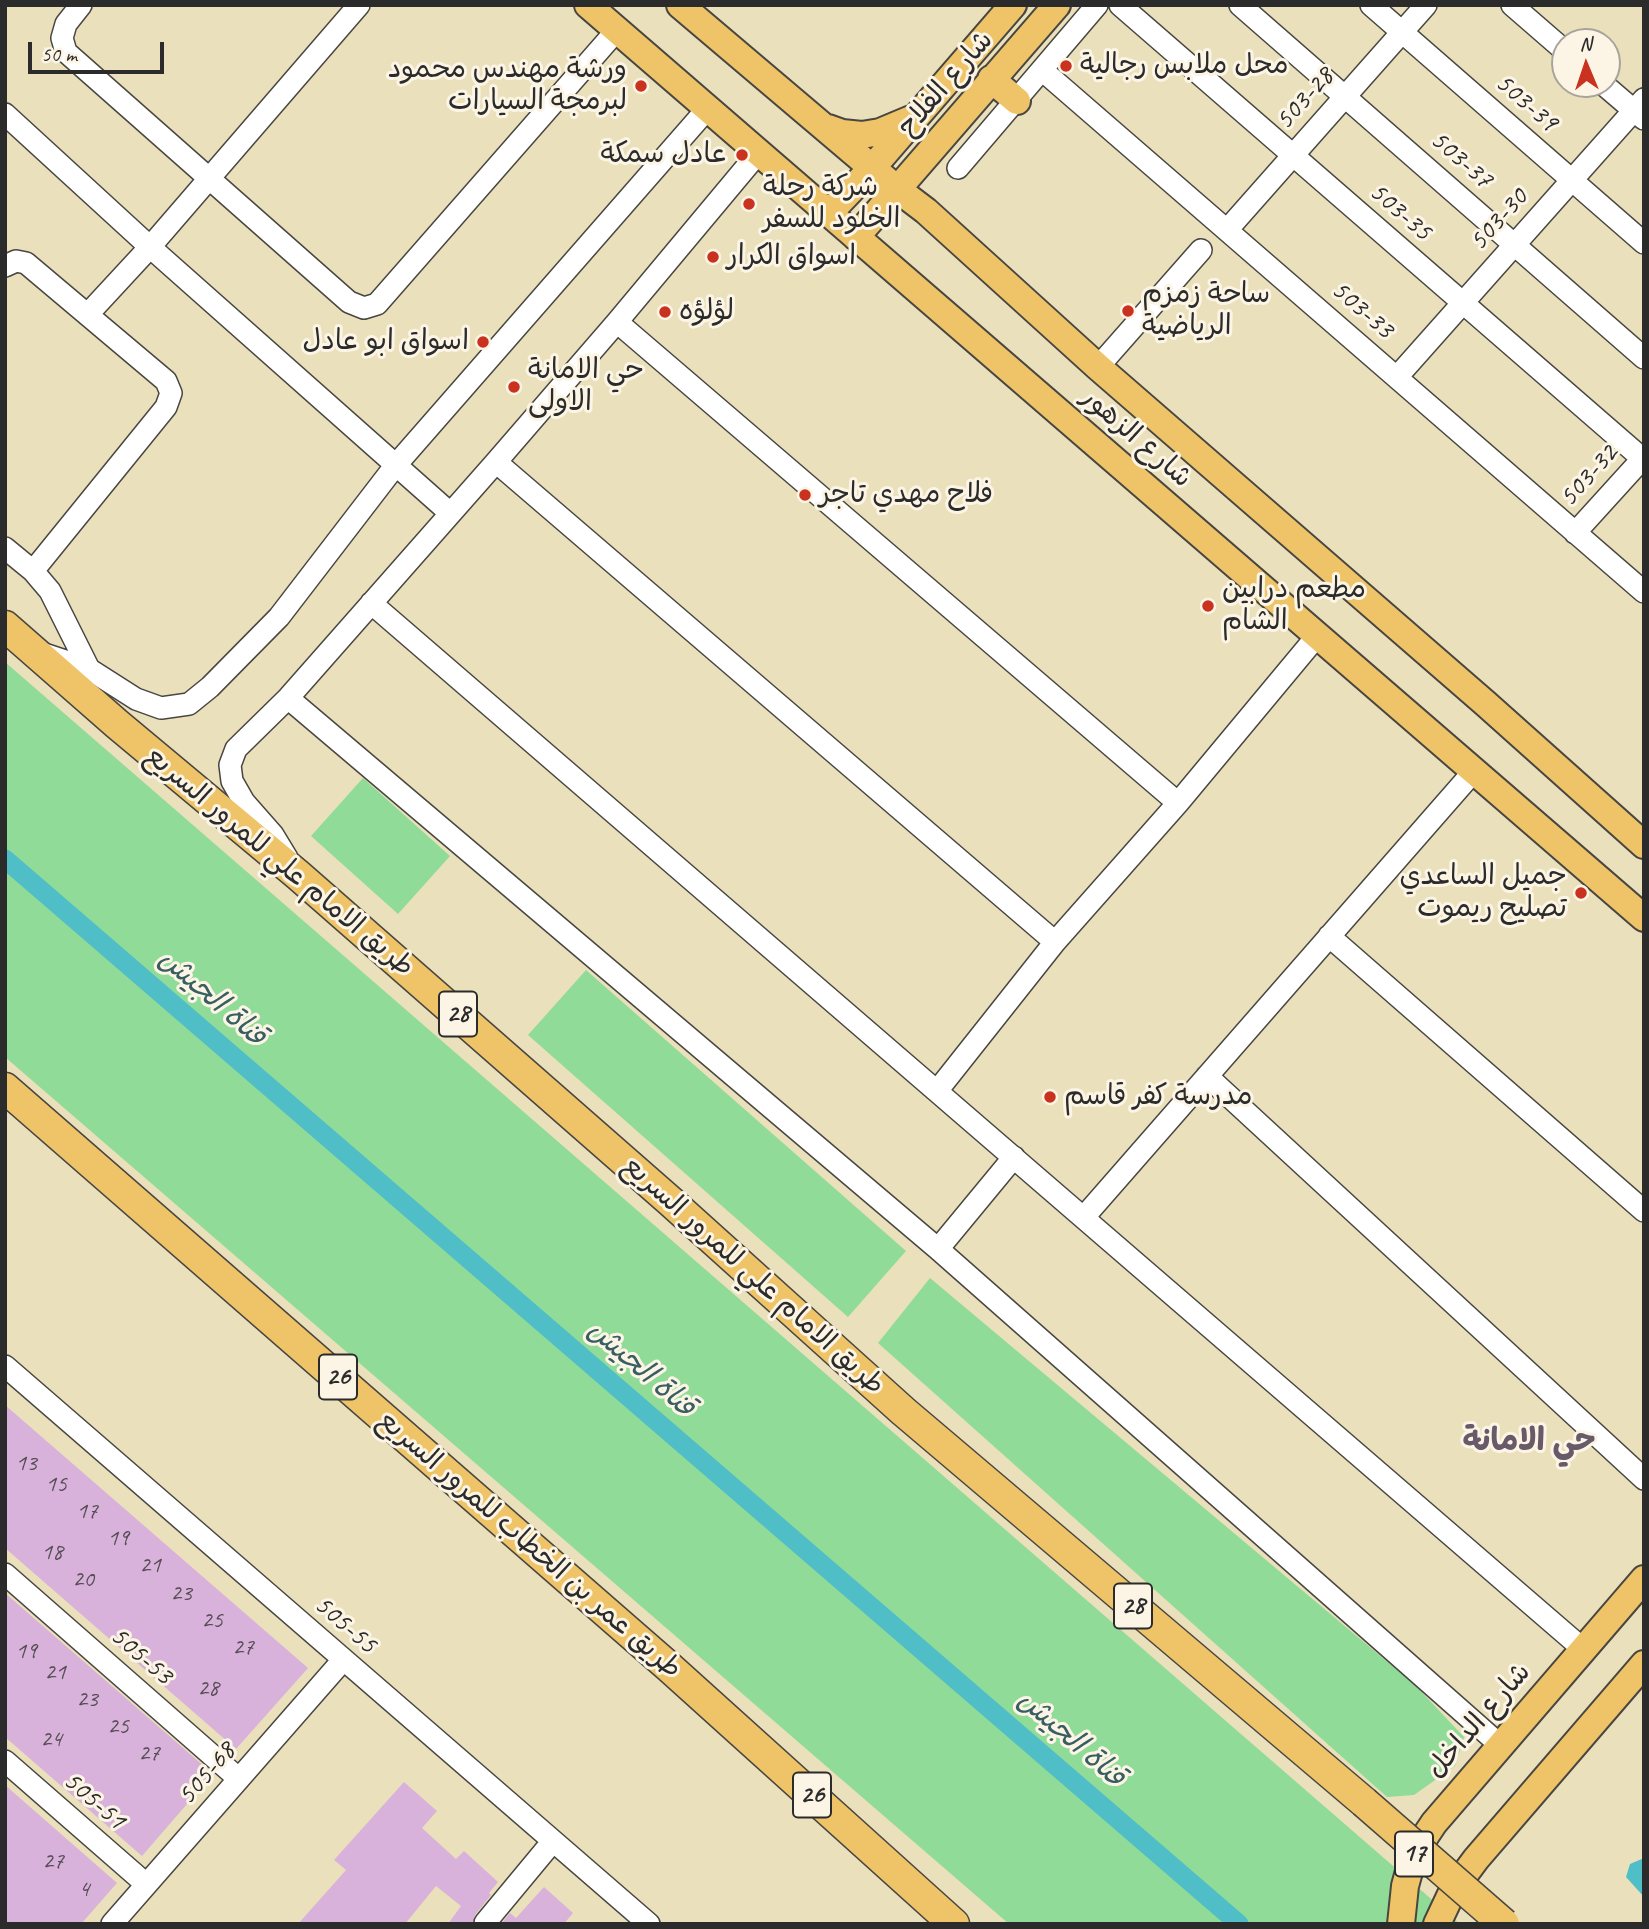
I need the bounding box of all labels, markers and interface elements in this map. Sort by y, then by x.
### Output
street label: شارع الفلاح [891,24,1001,144]
scale bar [32,28,168,72]
north arrow [1551,28,1621,98]
text: N [1579,32,1592,56]
text: 50 m [41,41,77,67]
place label: محل ملابس رجالية [1080,49,1288,83]
place label: ورشة مهندس محمود لبرمجة السيارات [388,53,627,119]
marker: محل ملابس رجالية [1058,58,1074,74]
street label: 503-28 [1268,61,1342,137]
street label: 503-39 [1488,67,1564,139]
marker: ورشة مهندس محمود لبرمجة السيارات [633,78,649,94]
street label: 503-37 [1423,124,1499,196]
place label: عادل سمكة [600,138,728,172]
marker: عادل سمكة [734,147,750,163]
place label: شركة رحلة الخلود للسفر [763,171,900,237]
street label: 503-35 [1362,176,1438,248]
street label: 503-30 [1462,182,1536,258]
marker: شركة رحلة الخلود للسفر [741,196,757,212]
place label: اسواق الكرار [727,240,856,274]
marker: اسواق الكرار [705,249,721,265]
street label: 503-33 [1324,274,1400,346]
place label: ساحة زمزم الرياضية [1142,278,1270,344]
place label: لؤلؤه [679,295,734,329]
marker: ساحة زمزم الرياضية [1120,303,1136,319]
marker: لؤلؤه [657,304,673,320]
place label: اسواق ابو عادل [303,325,469,359]
marker: اسواق ابو عادل [475,334,491,350]
place label: حي الامانة الاولى [528,354,644,420]
marker: حي الامانة الاولى [506,379,522,395]
street label: شارع الزهور [1074,381,1198,495]
street label: 503-32 [1552,438,1626,514]
place label: فلاح مهدي تاجر [819,478,993,512]
marker: فلاح مهدي تاجر [797,487,813,503]
place label: مطعم درابين الشام [1222,573,1366,639]
marker: مطعم درابين الشام [1200,598,1216,614]
street label: طريق الامام علي للمرور السريع [138,740,420,984]
place label: جميل الساعدي تصليح ريموت [1399,860,1567,926]
marker: جميل الساعدي تصليح ريموت [1573,885,1589,901]
water label: قناة الجيش [151,941,273,1055]
road number: 28 [439,992,477,1036]
place label: مدرسة كفر قاسم [1064,1080,1252,1114]
marker: مدرسة كفر قاسم [1042,1089,1058,1105]
street label: طريق الامام علي للمرور السريع [615,1149,891,1403]
water label: قناة الجيش [580,1312,702,1426]
road number: 26 [319,1354,357,1400]
street label: طريق عمر بن الخطاب للمرور السريع [370,1404,688,1686]
district label: حي الامانة [1462,1423,1596,1461]
house number: 13 [15,1450,37,1478]
house number: 15 [45,1471,67,1499]
house number: 17 [76,1498,98,1526]
house number: 19 [107,1525,129,1553]
house number: 18 [41,1539,63,1567]
house number: 21 [139,1552,161,1580]
house number: 20 [72,1566,94,1594]
house number: 23 [170,1580,192,1608]
road number: 28 [1114,1583,1152,1628]
street label: 505-55 [307,1589,383,1661]
house number: 25 [201,1607,223,1635]
street label: 505-53 [103,1620,179,1692]
house number: 27 [232,1634,254,1662]
house number: 19 [15,1638,37,1666]
street label: شارع الداخل [1420,1656,1538,1786]
house number: 21 [44,1659,66,1687]
house number: 28 [197,1675,219,1703]
water label: قناة الجيش [1010,1682,1132,1796]
house number: 23 [76,1686,98,1714]
house number: 25 [107,1713,129,1741]
house number: 24 [40,1726,62,1754]
street label: 505-68 [171,1736,243,1812]
house number: 27 [138,1740,160,1768]
street label: 505-51 [56,1765,132,1837]
road number: 26 [793,1772,831,1818]
road number: 17 [1395,1831,1433,1876]
house number: 27 [42,1848,64,1876]
house number: 4 [79,1876,89,1904]

